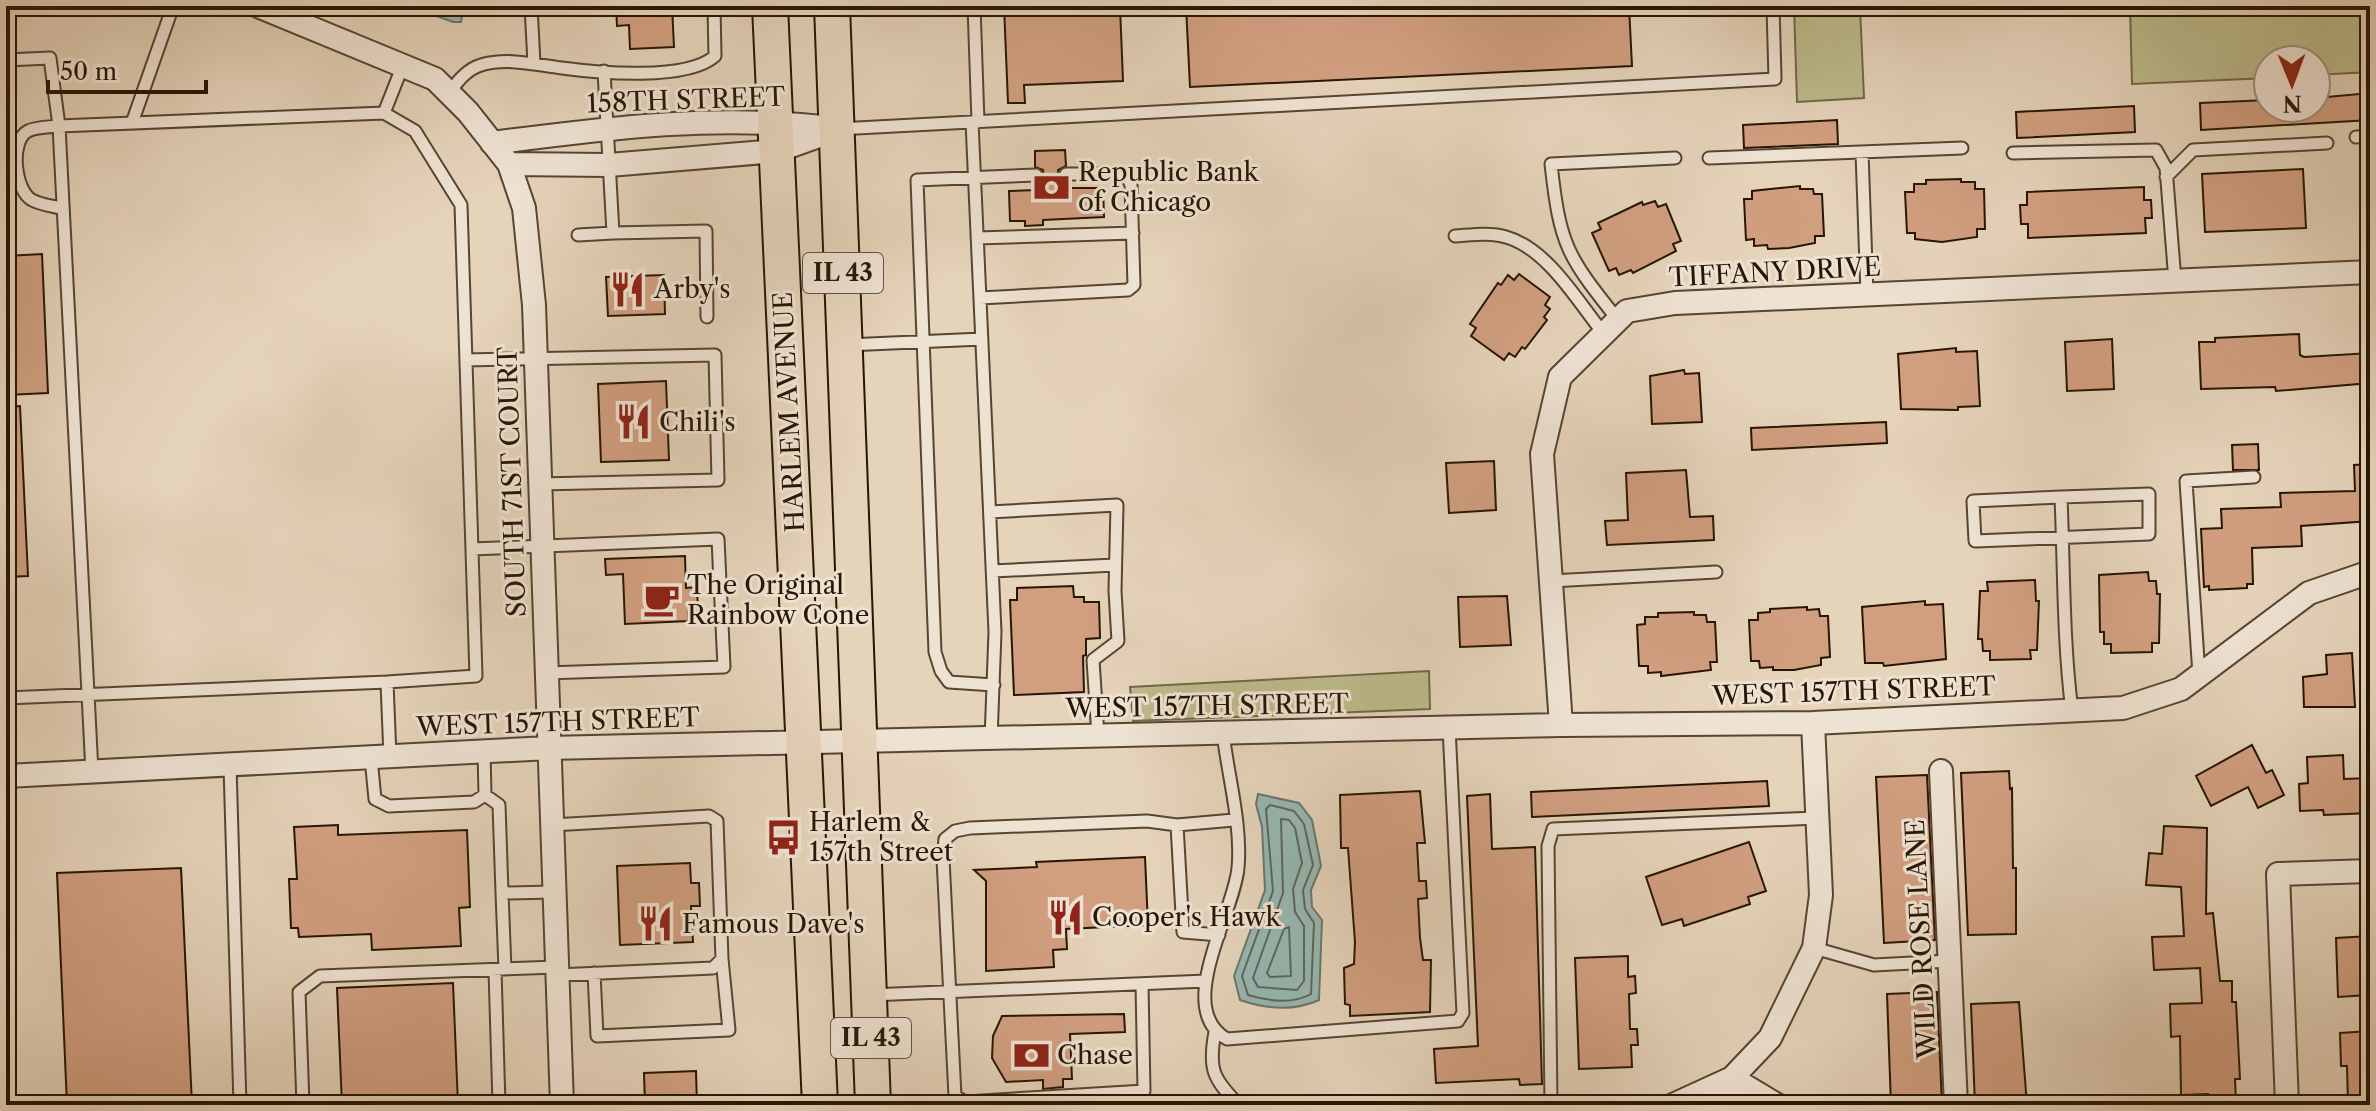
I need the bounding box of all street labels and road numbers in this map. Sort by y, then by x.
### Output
street label: 158TH STREET [586,81,786,119]
street label: TIFFANY DRIVE [1668,250,1882,294]
road number: IL 43 [803,253,883,293]
street label: HARLEM AVENUE [767,291,811,533]
street label: SOUTH 71ST COURT [491,346,533,618]
street label: WEST 157TH STREET [1711,670,1997,712]
street label: WEST 157TH STREET [1064,688,1350,724]
street label: WEST 157TH STREET [415,701,701,743]
street label: WILD ROSE LANE [1899,818,1943,1061]
road number: IL 43 [831,1018,911,1058]

